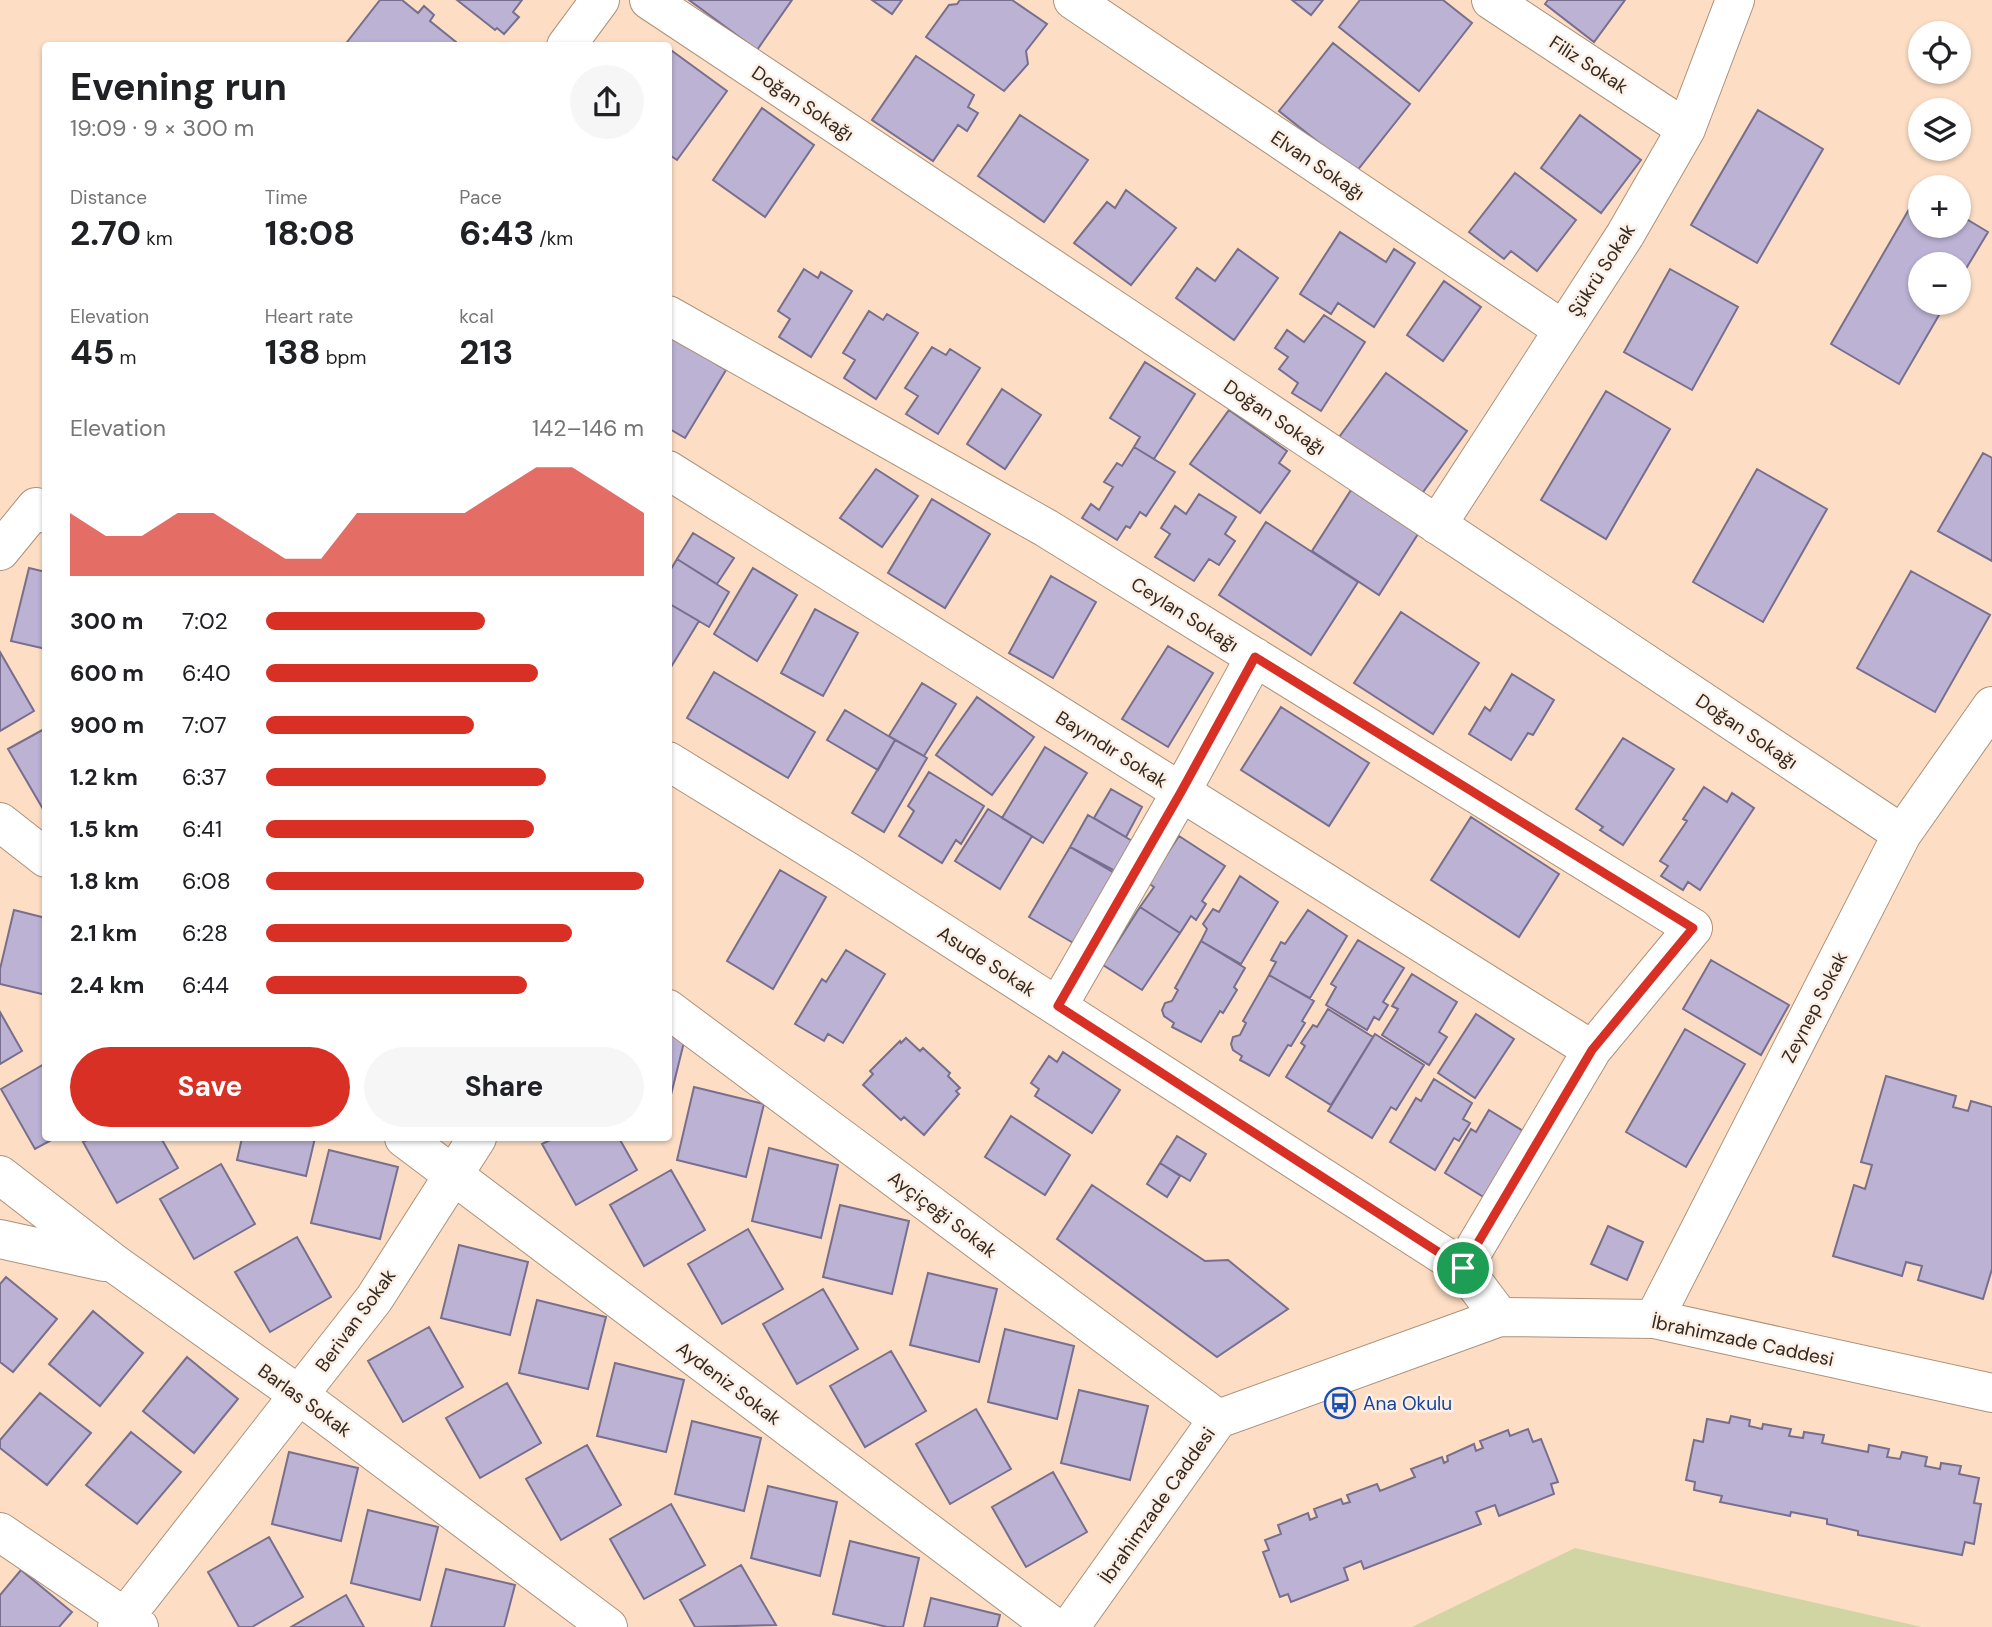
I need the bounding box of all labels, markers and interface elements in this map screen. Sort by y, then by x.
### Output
map controls [1908,21,1971,315]
button: locate [1908,21,1971,84]
street label: Filiz Sokak [1545,30,1633,99]
street label: Doğan Sokağı [747,60,859,147]
text: Evening run [70,62,287,112]
button: share [570,65,644,139]
button: layers [1908,98,1971,161]
text: 19:09 · 9 × 300 m [70,113,254,143]
street label: Elvan Sokağı [1266,125,1369,206]
button: + [1908,175,1971,238]
text: Distance [70,185,147,210]
text: Time [265,185,308,210]
text: Pace [459,185,502,210]
text: 2.70 [70,210,141,256]
text: 18:08 [265,210,355,256]
text: 6:43 [459,210,534,256]
street label: Şükrü Sokak [1562,219,1641,322]
text: km [141,226,173,251]
text: /km [534,226,573,251]
button: − [1908,252,1971,315]
text: Elevation [70,304,149,329]
text: Heart rate [265,304,353,329]
text: kcal [459,304,494,329]
text: 45 [70,329,115,375]
text: 138 [265,329,321,375]
text: 213 [459,329,513,375]
text: m [115,345,137,370]
text: bpm [321,345,366,370]
street label: Doğan Sokağı [1219,374,1331,461]
text: Elevation [70,413,166,443]
text: 142–146 m [532,413,644,443]
street label: Ceylan Sokağı [1126,571,1243,657]
text: 300 m [70,606,143,636]
text: 7:02 [182,606,228,636]
text: 600 m [70,658,144,688]
text: 6:40 [182,658,231,688]
street label: Doğan Sokağı [1691,688,1803,775]
street label: Bayındır Sokak [1051,705,1173,794]
text: 900 m [70,710,144,740]
text: 7:07 [182,710,227,740]
text: 1.2 km [70,762,138,792]
text: 6:37 [182,762,227,792]
text: 1.5 km [70,814,139,844]
text: 6:41 [182,814,222,844]
text: 1.8 km [70,866,139,896]
text: 6:08 [182,866,231,896]
text: 2.1 km [70,918,137,948]
text: 6:28 [182,918,228,948]
street label: Asude Sokak [933,920,1041,1003]
street label: Zeynep Sokak [1776,947,1853,1067]
text: 2.4 km [70,970,144,1000]
text: 6:44 [182,970,229,1000]
button: Save [70,1047,350,1127]
button: Share [364,1047,644,1127]
street label: Ayçiçeği Sokak [883,1165,1003,1264]
pin [1433,1238,1493,1298]
icon: arrive [1444,1249,1482,1287]
street label: Berivan Sokak [310,1264,401,1377]
street label: İbrahimzade Caddesi [1650,1309,1836,1372]
street label: Aydeniz Sokak [671,1336,786,1431]
street label: Barlas Sokak [253,1358,357,1443]
bus stop icon: Ana Okulu [1323,1386,1357,1420]
place label: Ana Okulu [1363,1391,1452,1416]
street label: İbrahimzade Caddesi [1094,1422,1221,1588]

